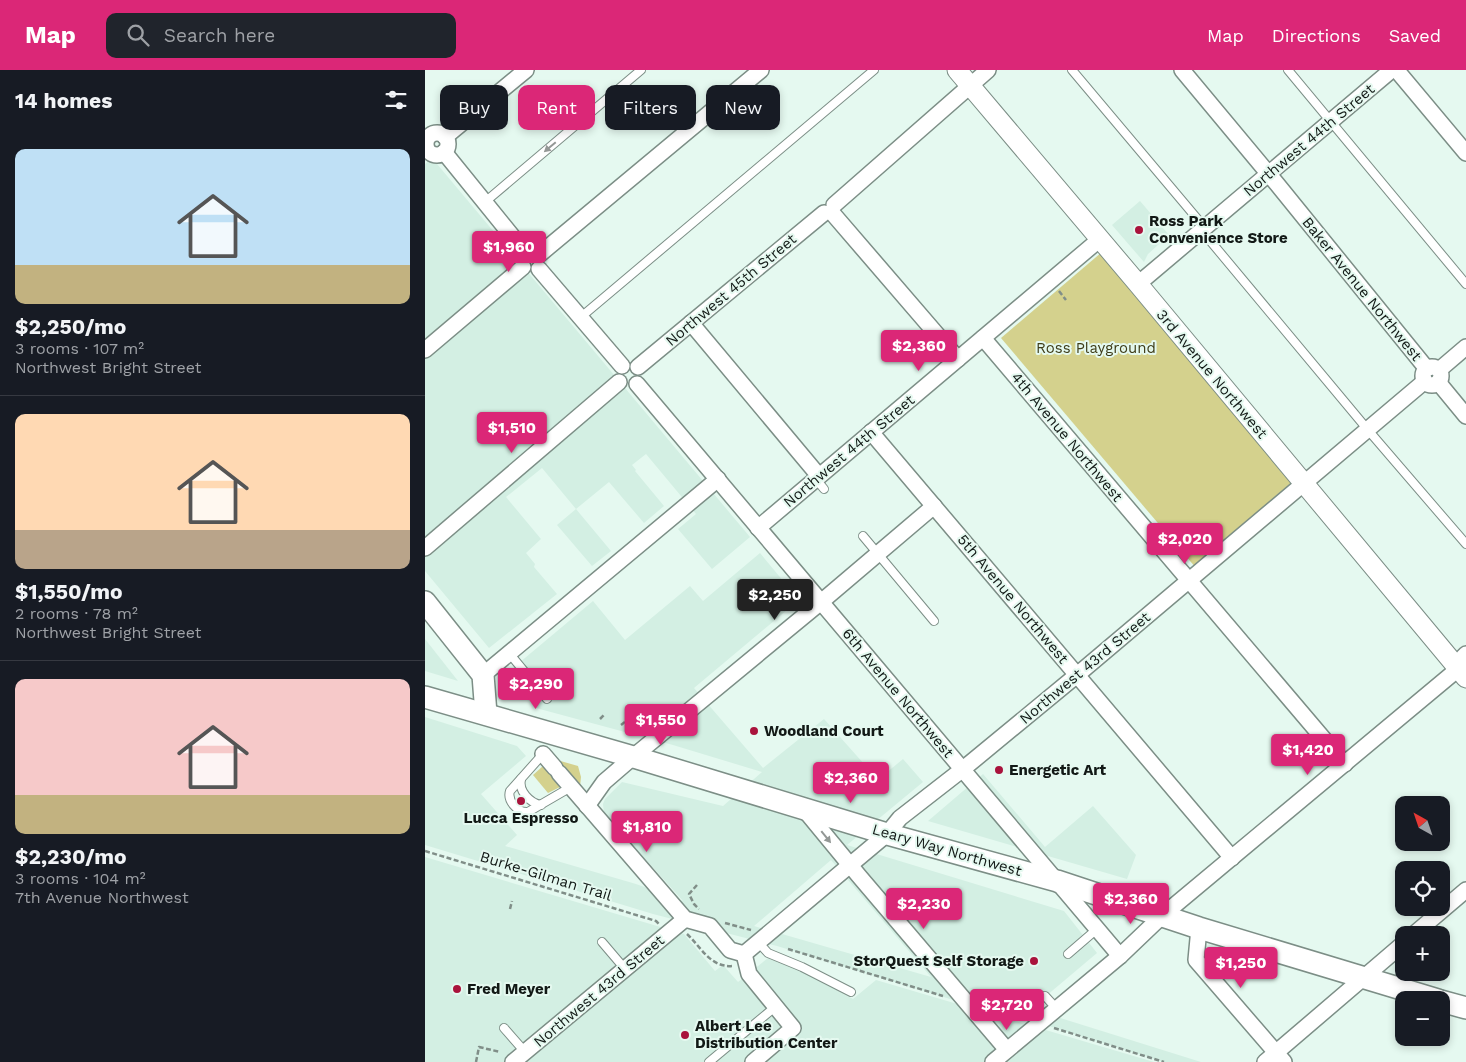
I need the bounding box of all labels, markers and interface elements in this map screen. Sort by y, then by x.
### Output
search box [106,13,456,58]
text: Map [25,21,76,49]
icon: search [124,21,152,49]
text: Search here [164,24,275,47]
text: Map [1207,25,1244,46]
text: Directions [1272,25,1361,46]
text: Saved [1389,25,1441,46]
street label: Northwest 44th Street [1240,79,1379,200]
chip: Buy [440,85,508,130]
chip: Rent [518,85,595,130]
chip: Filters [605,85,696,130]
chip: New [706,85,780,130]
icon: filters [382,86,410,114]
text: 14 homes [15,88,112,113]
one-way arrow [544,141,557,152]
icon: home [168,181,258,271]
place label: Ross Park Convenience Store [1149,212,1288,247]
street label: Baker Avenue Northwest [1298,213,1426,365]
marker: Ross Park Convenience Store [1133,224,1145,236]
pin: $1,960 [468,230,550,273]
street label: Northwest 45th Street [662,230,801,350]
text: $1,960 [483,237,535,256]
street label: 3rd Avenue Northwest [1153,306,1272,443]
text: $2,250/mo [15,314,126,339]
pin: $2,360 [878,330,960,372]
text: $2,360 [892,336,946,355]
text: 3 rooms · 107 m² [15,339,144,358]
park label: Ross Playground [1036,339,1156,357]
text: Northwest Bright Street [15,358,202,377]
street label: 4th Avenue Northwest [1008,369,1127,506]
street label: Northwest 44th Street [780,390,919,511]
pin: $1,510 [471,412,553,454]
text: $1,510 [488,418,536,437]
icon: home [168,447,258,537]
pin: $2,020 [1144,522,1226,565]
text: $2,020 [1158,529,1212,548]
street label: 5th Avenue Northwest [954,531,1073,668]
pin: $2,250 [734,578,816,621]
text: $1,550/mo [15,579,123,604]
text: $2,250 [748,585,802,604]
text: 2 rooms · 78 m² [15,604,138,623]
street label: Northwest 43rd Street [1016,608,1154,728]
text: Northwest Bright Street [15,623,202,642]
street label: 6th Avenue Northwest [839,625,958,762]
pin: $2,290 [495,668,577,710]
text: $2,290 [509,674,563,693]
pin: $1,550 [620,704,702,746]
text: $1,550 [636,710,686,729]
icon: home [168,712,258,802]
place label: Woodland Court [764,722,884,740]
marker: Woodland Court [748,725,760,737]
pin: $1,420 [1267,734,1349,776]
text: $1,420 [1282,740,1334,759]
place label: Energetic Art [1009,761,1107,779]
pin: $2,360 [810,762,892,804]
marker: Energetic Art [993,764,1005,776]
text: $2,360 [824,768,878,787]
marker: Lucca Espresso [515,795,527,807]
north arrow [1395,796,1450,851]
map controls [1395,796,1450,1046]
place label: Lucca Espresso [464,809,578,827]
pin: $1,810 [606,810,688,853]
text: $1,810 [622,817,672,836]
street label: Leary Way Northwest [870,820,1024,880]
one-way arrow [821,830,832,843]
text: $2,230/mo [15,844,127,869]
street label: Burke-Gilman Trail [478,847,614,905]
button: locate [1395,861,1450,916]
text: 3 rooms · 104 m² [15,869,146,888]
pin: $2,360 [1090,882,1172,925]
text: 7th Avenue Northwest [15,888,189,907]
pin: $2,230 [883,888,965,930]
text: $2,360 [1104,889,1158,908]
text: $2,230 [897,894,951,913]
button: + [1395,926,1450,981]
street label: Northwest 43rd Street [530,931,668,1051]
pin: $1,250 [1200,946,1282,989]
place label: StorQuest Self Storage [853,952,1024,970]
text: $1,250 [1216,953,1266,972]
marker: StorQuest Self Storage [1028,955,1040,967]
place label: Fred Meyer [467,980,551,998]
marker: Fred Meyer [451,983,463,995]
pin: $2,720 [966,988,1048,1031]
button: − [1395,991,1450,1046]
text: $2,720 [981,995,1033,1014]
place label: Albert Lee Distribution Center [695,1017,838,1052]
marker: Albert Lee Distribution Center [679,1029,691,1041]

